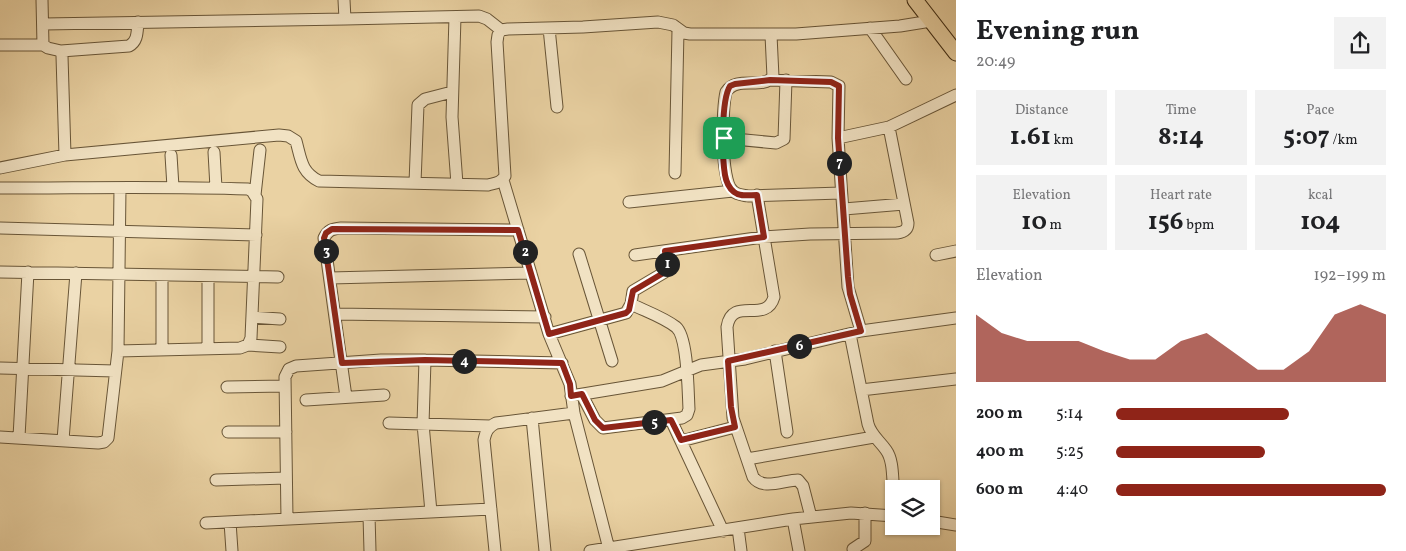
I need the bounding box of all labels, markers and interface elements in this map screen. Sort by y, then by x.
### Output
text: Evening run [976,12,1140,51]
button: share [1334,17,1386,69]
text: 20:49 [976,51,1015,73]
text: Distance [1015,101,1068,120]
text: Time [1166,101,1196,120]
text: Pace [1306,101,1334,120]
pin [703,117,745,159]
text: 1.61 [1010,120,1051,155]
text: 8:14 [1158,120,1204,155]
text: 5:07 [1283,120,1330,155]
icon: arrive [710,124,738,152]
text: km [1051,131,1074,150]
text: /km [1330,131,1358,150]
pin: 7 [826,150,852,176]
text: 7 [836,154,843,173]
text: Elevation [1013,186,1071,205]
text: Heart rate [1150,186,1212,205]
text: kcal [1308,186,1333,205]
text: 10 [1021,205,1047,240]
text: 156 [1148,205,1183,240]
text: 104 [1300,205,1340,240]
text: m [1047,216,1062,235]
text: bpm [1183,216,1214,235]
pin: 3 [314,238,338,264]
pin: 2 [512,240,538,264]
text: 3 [323,242,330,261]
text: 2 [522,243,529,262]
pin: 1 [654,252,680,276]
text: 1 [665,255,670,274]
text: Elevation [976,265,1043,287]
text: 192–199 m [1314,265,1386,287]
pin: 6 [786,334,812,358]
text: 6 [796,337,803,356]
pin: 4 [452,348,476,374]
text: 4 [460,352,469,371]
text: 200 m [976,403,1023,425]
text: 5:14 [1056,403,1083,425]
pin: 5 [642,410,666,434]
text: 5 [651,413,658,432]
text: 400 m [976,441,1024,463]
text: 5:25 [1056,441,1084,463]
text: 600 m [976,479,1023,501]
text: 4:40 [1056,479,1088,501]
map controls [885,480,940,535]
button: layers [885,480,940,535]

